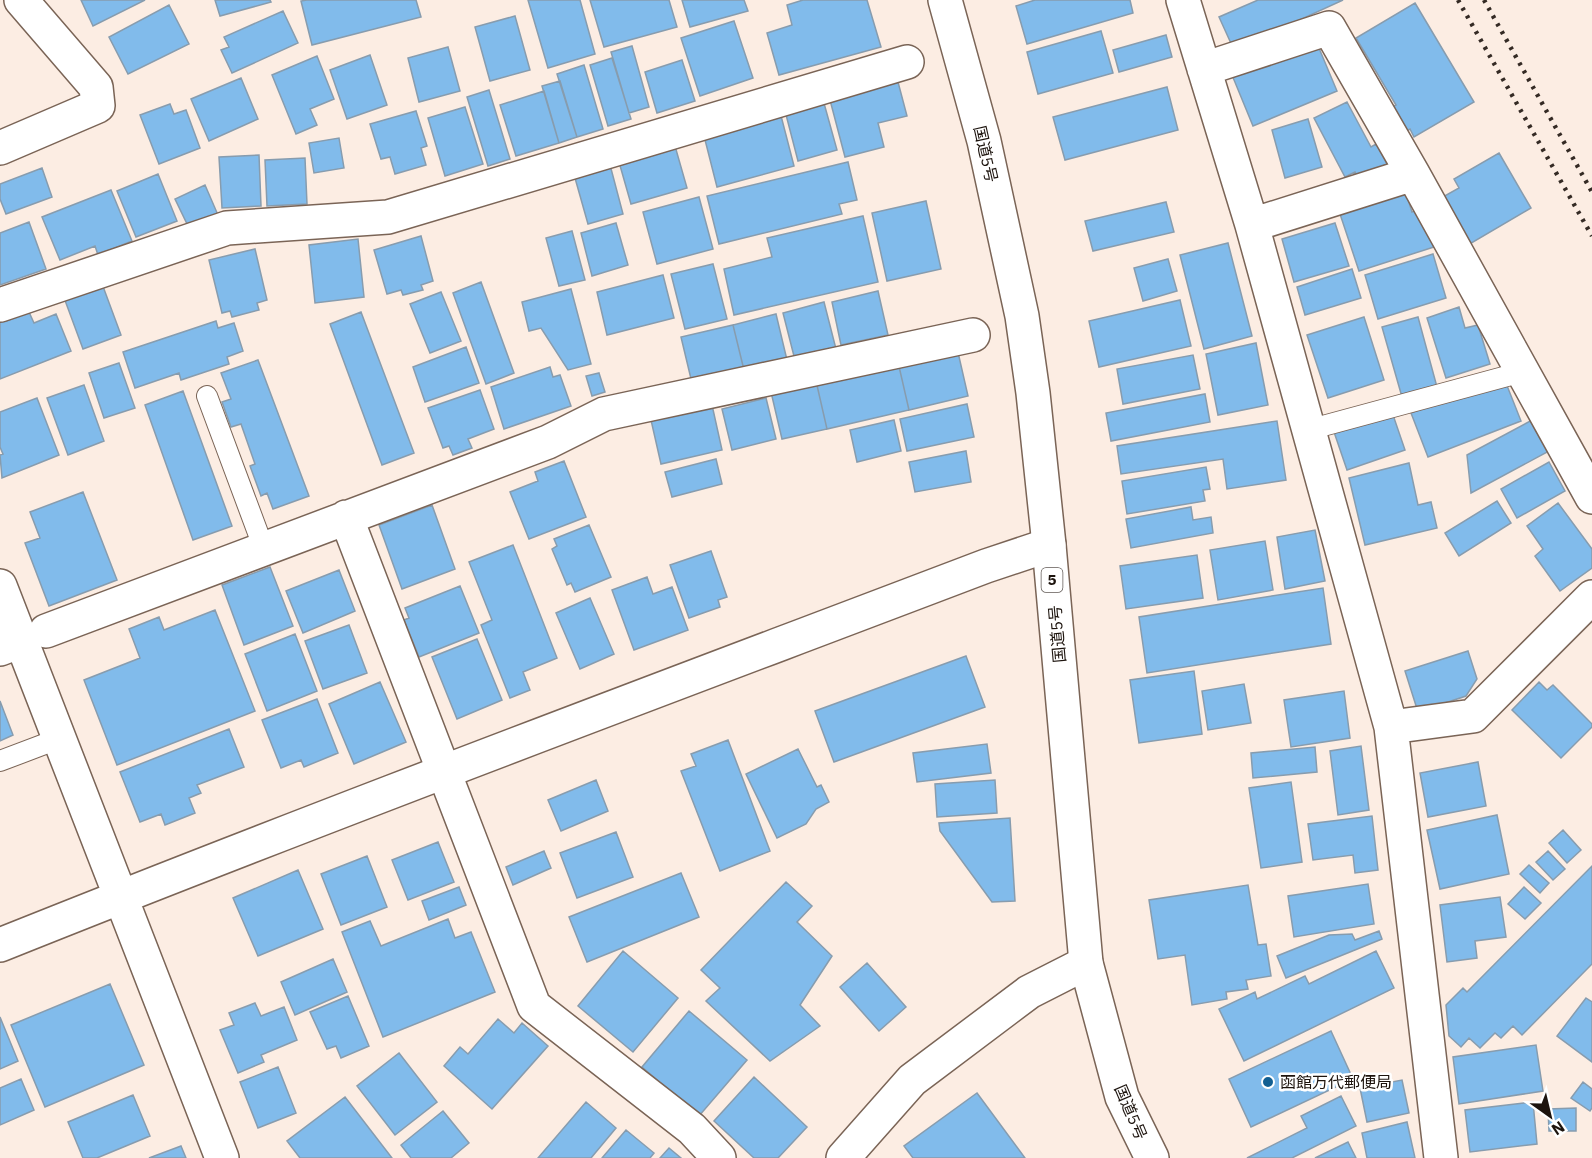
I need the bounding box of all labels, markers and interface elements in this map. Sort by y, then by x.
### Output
street label: 国道5号 [970,124,1002,184]
road number: 5 [1042,568,1062,592]
street label: 国道5号 [1045,604,1069,664]
place label: 函館万代郵便局 [1280,1072,1392,1092]
marker: 函館万代郵便局 [1261,1075,1275,1089]
street label: 国道5号 [1111,1082,1151,1142]
north arrow [1520,1086,1580,1146]
text: N [1548,1117,1569,1140]

